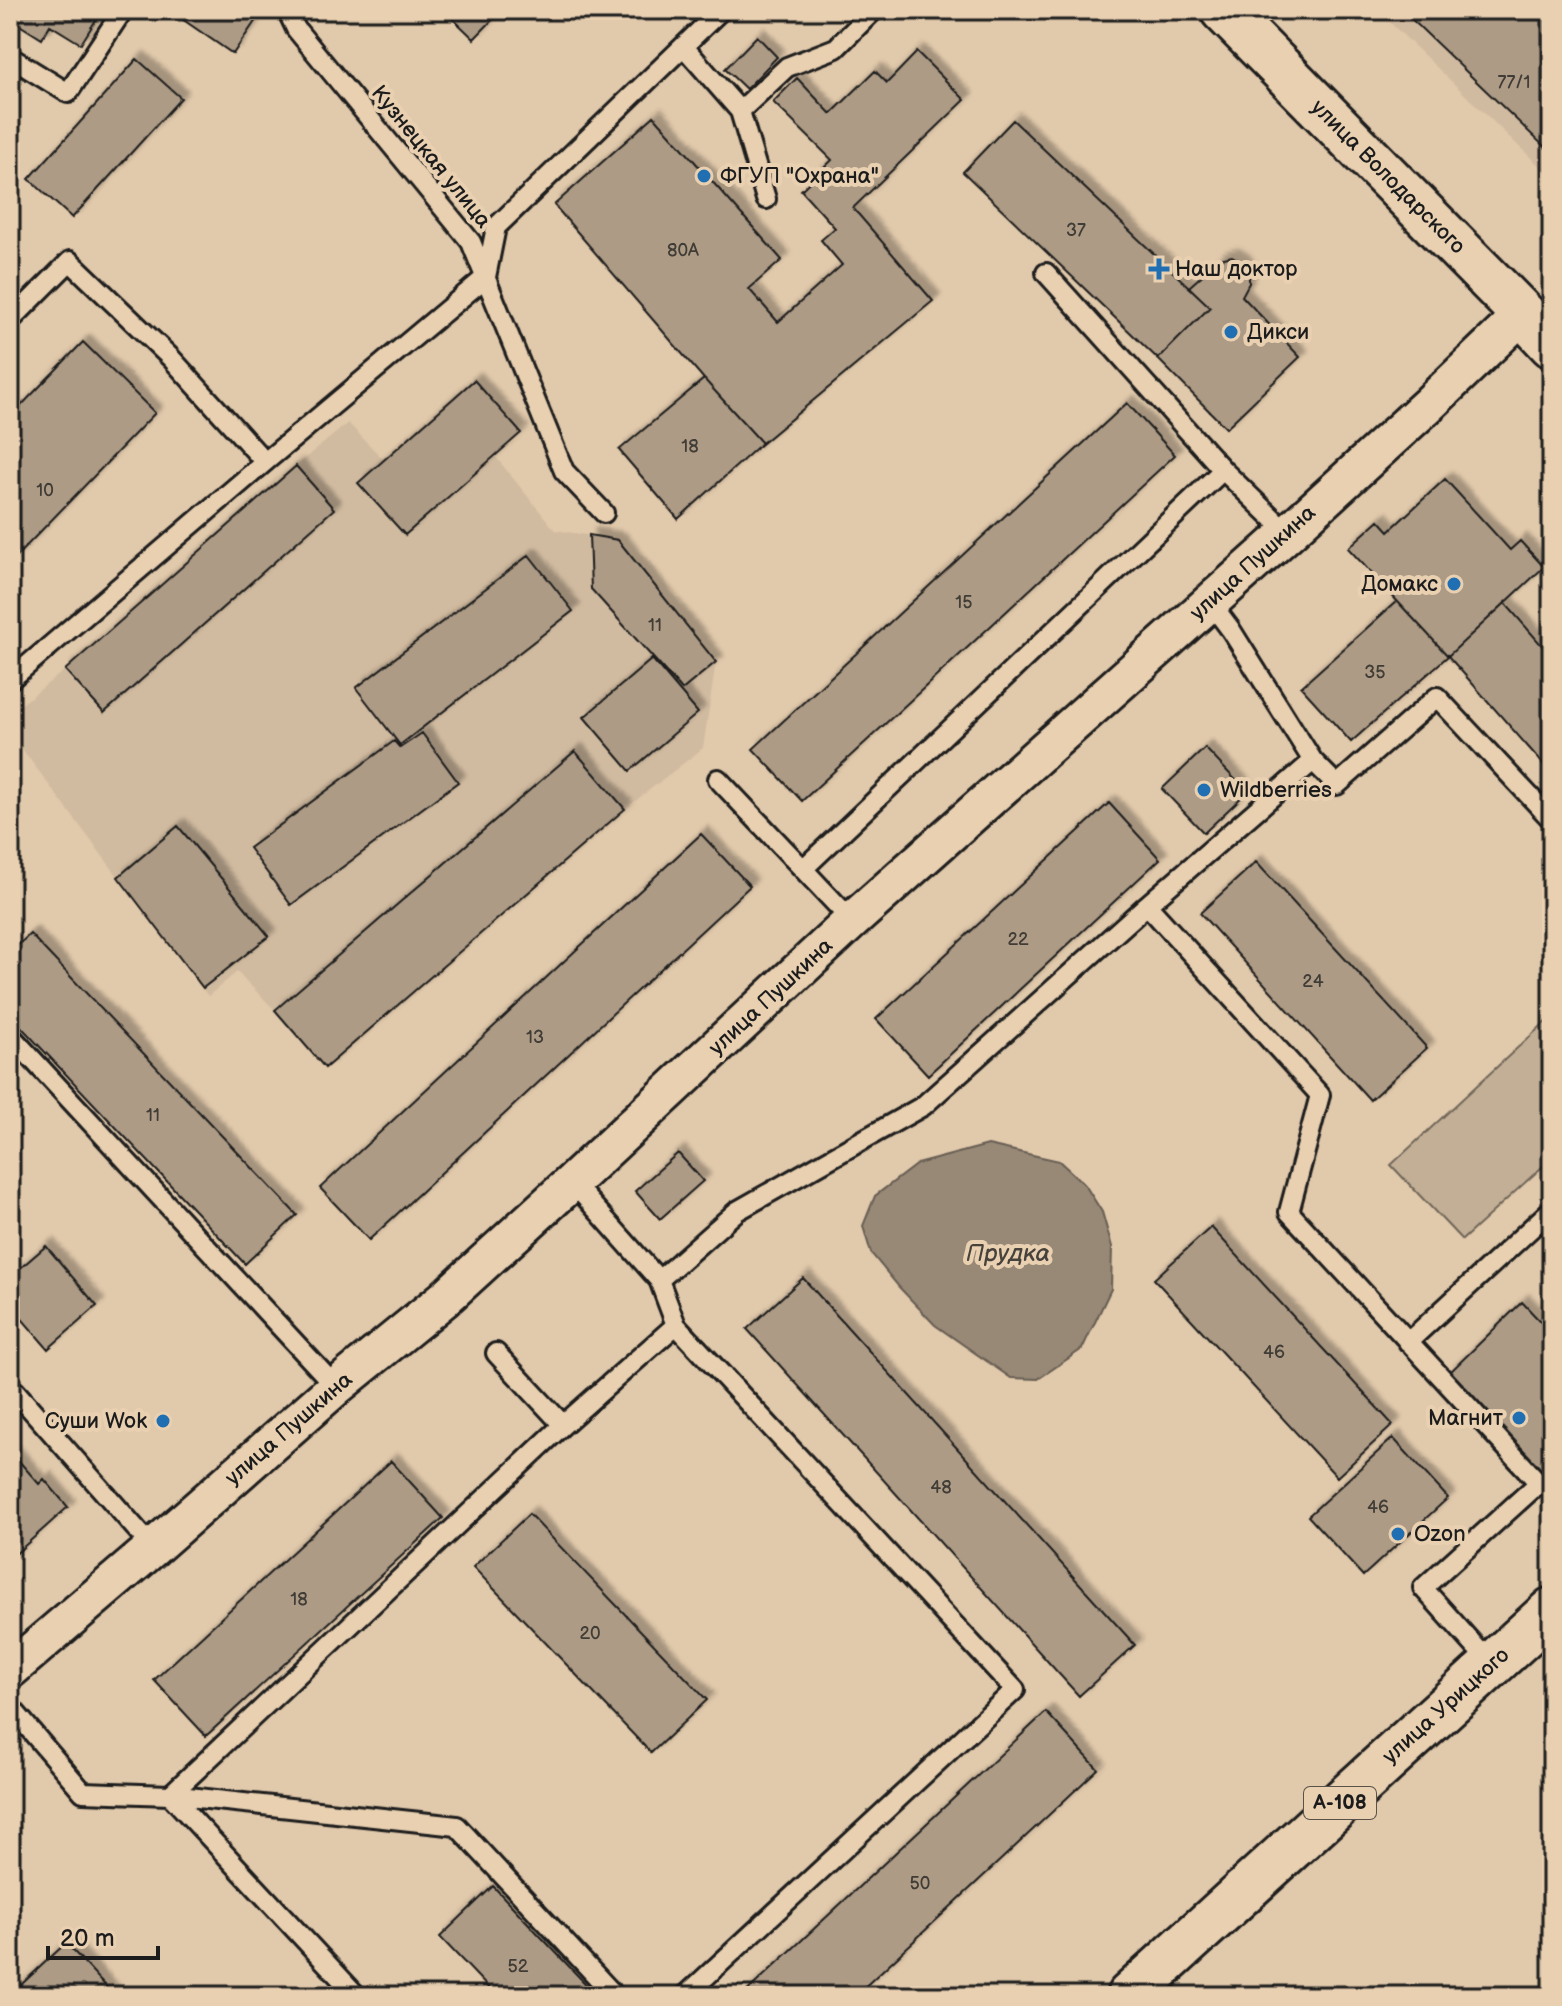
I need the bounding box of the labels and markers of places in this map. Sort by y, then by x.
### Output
place label: ФГУП "Охрана" [720,163,879,190]
marker: ФГУП "Охрана" [695,167,713,185]
place label: Наш доктор [1175,256,1298,283]
marker: Наш доктор [1150,260,1168,278]
place label: Дикси [1247,319,1309,346]
marker: Дикси [1222,323,1240,341]
place label: Домакс [1361,571,1438,598]
marker: Домакс [1445,575,1463,593]
place label: Wildberries [1220,777,1332,804]
marker: Wildberries [1195,781,1213,799]
place label: Магнит [1428,1405,1504,1432]
place label: Суши Wok [45,1408,147,1435]
marker: Магнит [1510,1409,1528,1427]
marker: Суши Wok [154,1412,172,1430]
place label: Ozon [1414,1521,1466,1548]
marker: Ozon [1389,1525,1407,1543]

